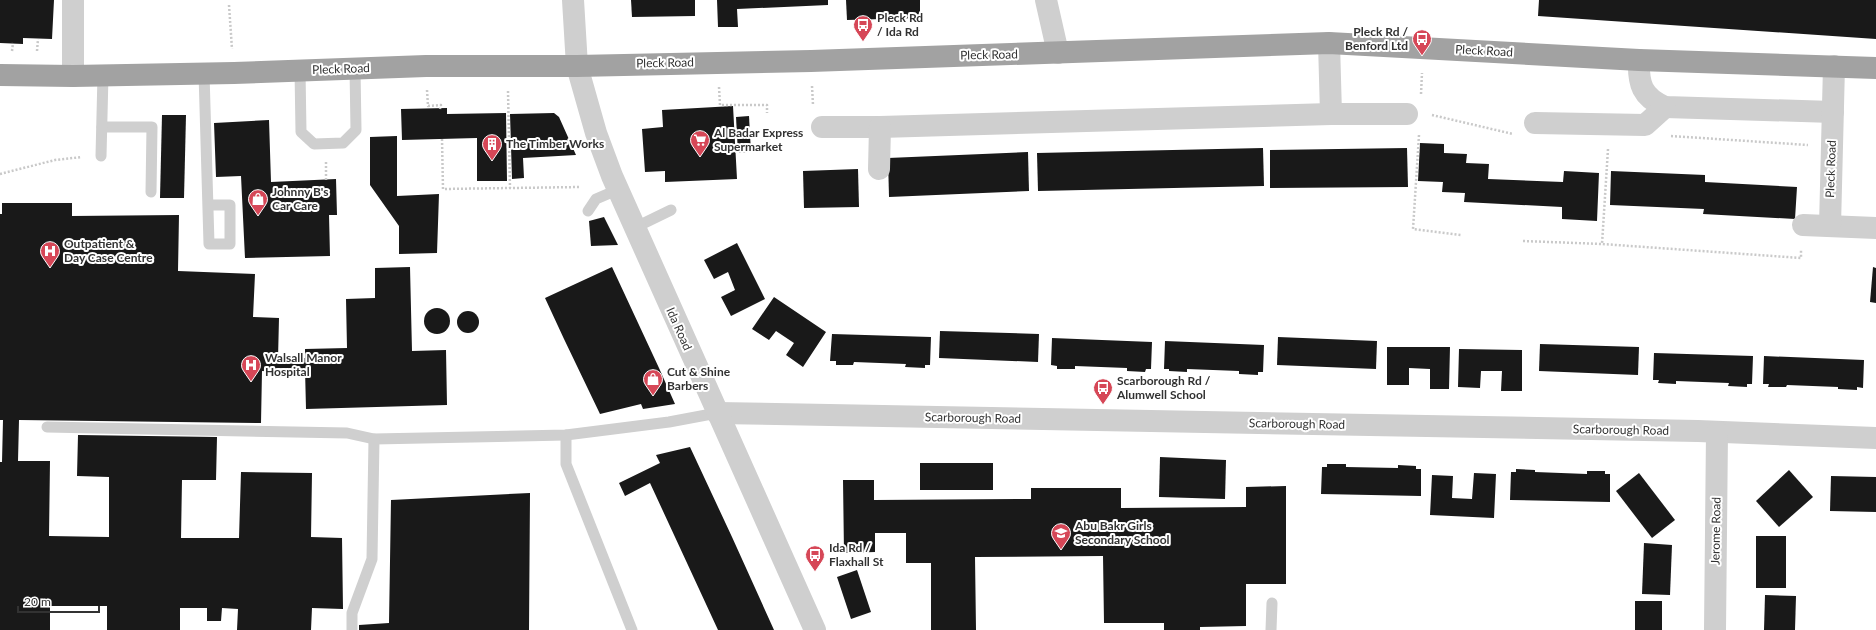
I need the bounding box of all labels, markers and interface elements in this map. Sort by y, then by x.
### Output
place label: Pleck Rd / Ida Rd [877,10,923,39]
bus stop icon: Pleck Rd / Ida Rd [852,14,874,42]
place label: Pleck Rd / Benford Ltd [1345,24,1408,53]
bus stop icon: Pleck Rd / Benford Ltd [1411,28,1433,56]
street label: Pleck Road [1455,41,1513,60]
street label: Pleck Road [960,46,1018,63]
street label: Pleck Road [636,54,694,71]
street label: Pleck Road [312,60,370,77]
place label: Al Badar Express Supermarket [713,125,803,154]
supermarket icon: Al Badar Express Supermarket [689,129,711,157]
building icon: The Timber Works [481,133,503,161]
place label: The Timber Works [506,136,604,151]
street label: Pleck Road [1822,140,1839,198]
place label: Johnny B's Car Care [272,184,329,213]
shop icon: Johnny B's Car Care [247,188,269,216]
place label: Outpatient & Day Case Centre [64,236,153,265]
hospital icon: Outpatient & Day Case Centre [39,240,61,268]
street label: Ida Road [663,305,696,353]
place label: Walsall Manor Hospital [265,350,342,379]
hospital icon: Walsall Manor Hospital [240,354,262,382]
place label: Cut & Shine Barbers [667,364,731,393]
shop icon: Cut & Shine Barbers [642,368,664,396]
place label: Scarborough Rd / Alumwell School [1116,373,1211,402]
bus stop icon: Scarborough Rd / Alumwell School [1092,377,1114,405]
street label: Scarborough Road [925,409,1021,426]
street label: Scarborough Road [1249,415,1345,432]
street label: Scarborough Road [1573,421,1669,438]
street label: Jerome Road [1707,497,1724,565]
place label: Abu Bakr Girls Secondary School [1074,518,1170,547]
school or university icon: Abu Bakr Girls Secondary School [1050,522,1072,550]
place label: Ida Rd / Flaxhall St [829,540,884,569]
bus stop icon: Ida Rd / Flaxhall St [804,544,826,572]
scale bar [18,588,99,614]
text: 20 m [24,594,51,609]

